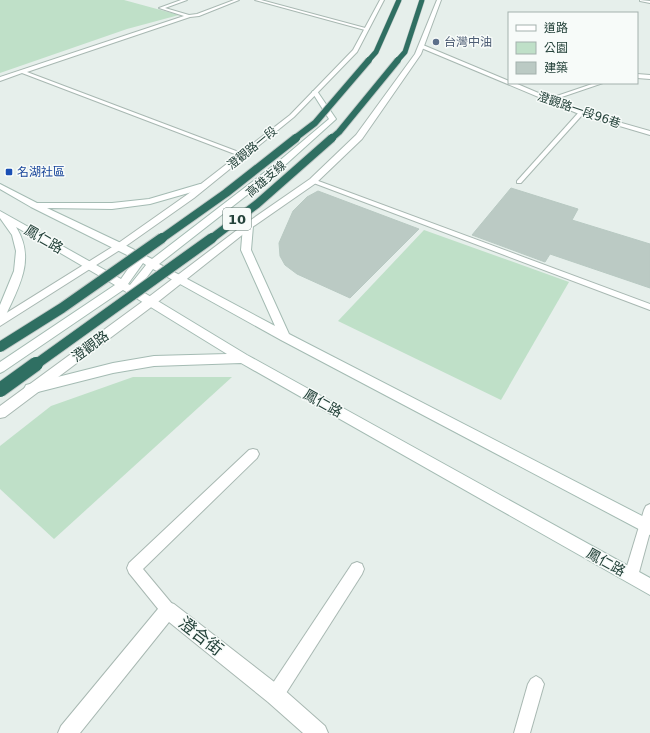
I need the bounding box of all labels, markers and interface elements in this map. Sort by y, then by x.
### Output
legend [508,12,638,84]
text: 道路 [544,21,568,35]
place label: 台灣中油 [444,35,492,49]
marker: 台灣中油 [431,37,441,47]
text: 公園 [544,41,568,55]
text: 建築 [544,61,568,75]
street label: 澄觀路一段96巷 [535,89,623,131]
street label: 澄觀路一段 [224,124,280,172]
street label: 高雄支線 [243,158,289,200]
place label: 名湖社區 [17,165,65,179]
marker: 名湖社區 [4,167,14,177]
road number: 10 [223,208,251,230]
street label: 鳳仁路 [22,222,66,256]
street label: 澄觀路 [68,327,112,365]
street label: 鳳仁路 [301,386,345,420]
street label: 鳳仁路 [584,545,628,579]
street label: 澄合街 [175,612,227,660]

